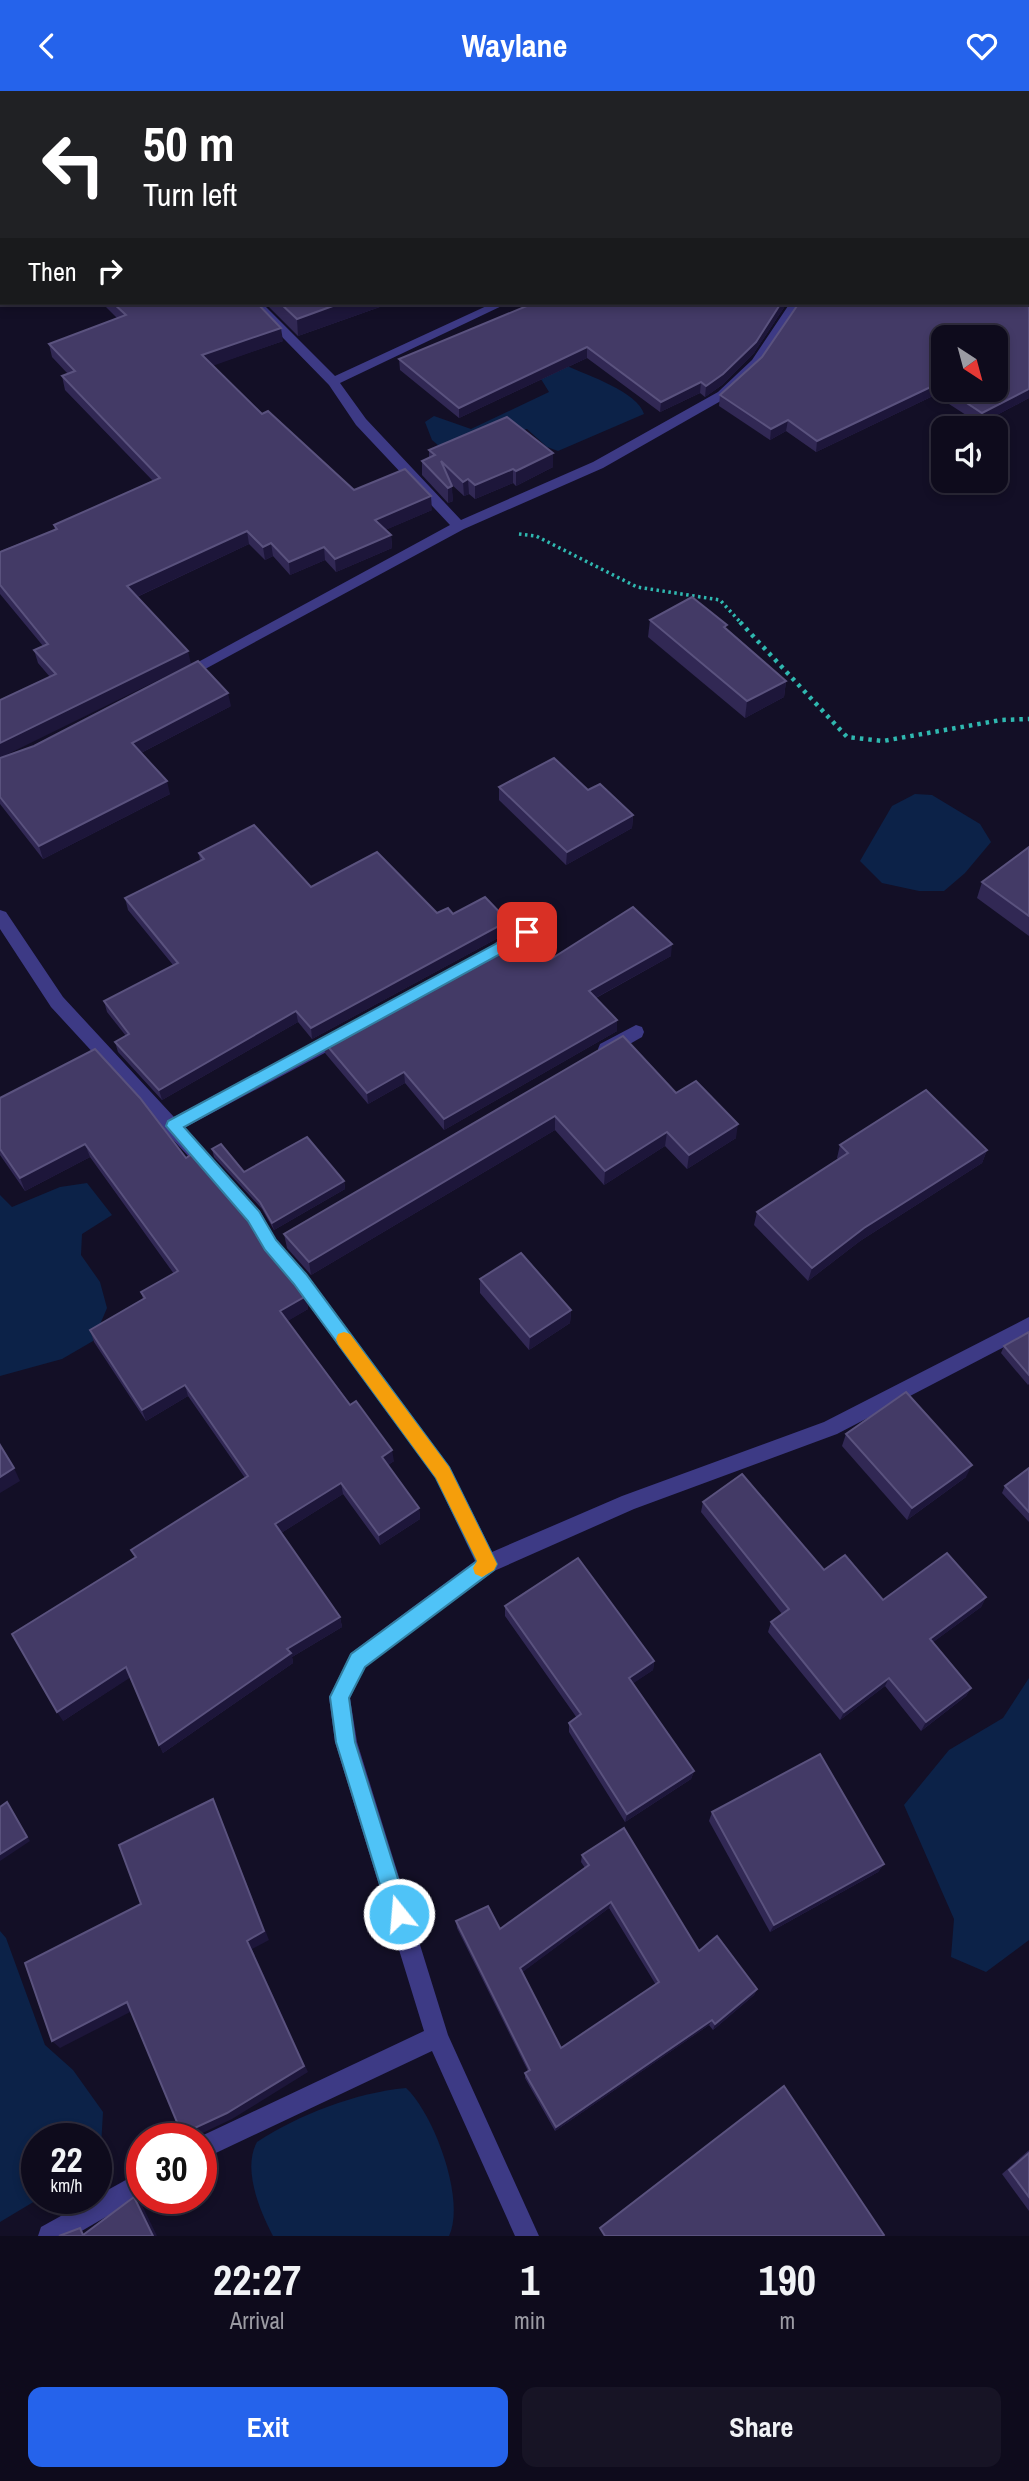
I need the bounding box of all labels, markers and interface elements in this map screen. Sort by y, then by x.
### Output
text: Waylane [462,24,567,67]
icon: back [28,27,66,65]
icon: heart [963,27,1001,65]
text: 50 m [143,110,235,176]
icon: left [28,119,119,210]
text: Turn left [143,173,237,216]
icon: right [91,252,129,290]
text: Then [28,254,77,289]
north arrow [931,325,1008,403]
map controls [931,325,1008,493]
button: sound [931,416,1008,493]
pin [497,902,557,962]
icon: arrive [508,913,546,951]
position arrow [362,1877,436,1951]
speed limit sign: 30 [126,2123,217,2214]
text: 22 [51,2136,82,2183]
text: km/h [51,2173,83,2198]
text: 22:27 [213,2252,301,2308]
text: 1 [520,2252,539,2308]
text: 190 [759,2252,816,2308]
text: Arrival [230,2305,284,2336]
text: min [514,2305,546,2336]
text: m [779,2305,795,2336]
button: Exit [28,2387,508,2467]
button: Share [522,2387,1001,2467]

